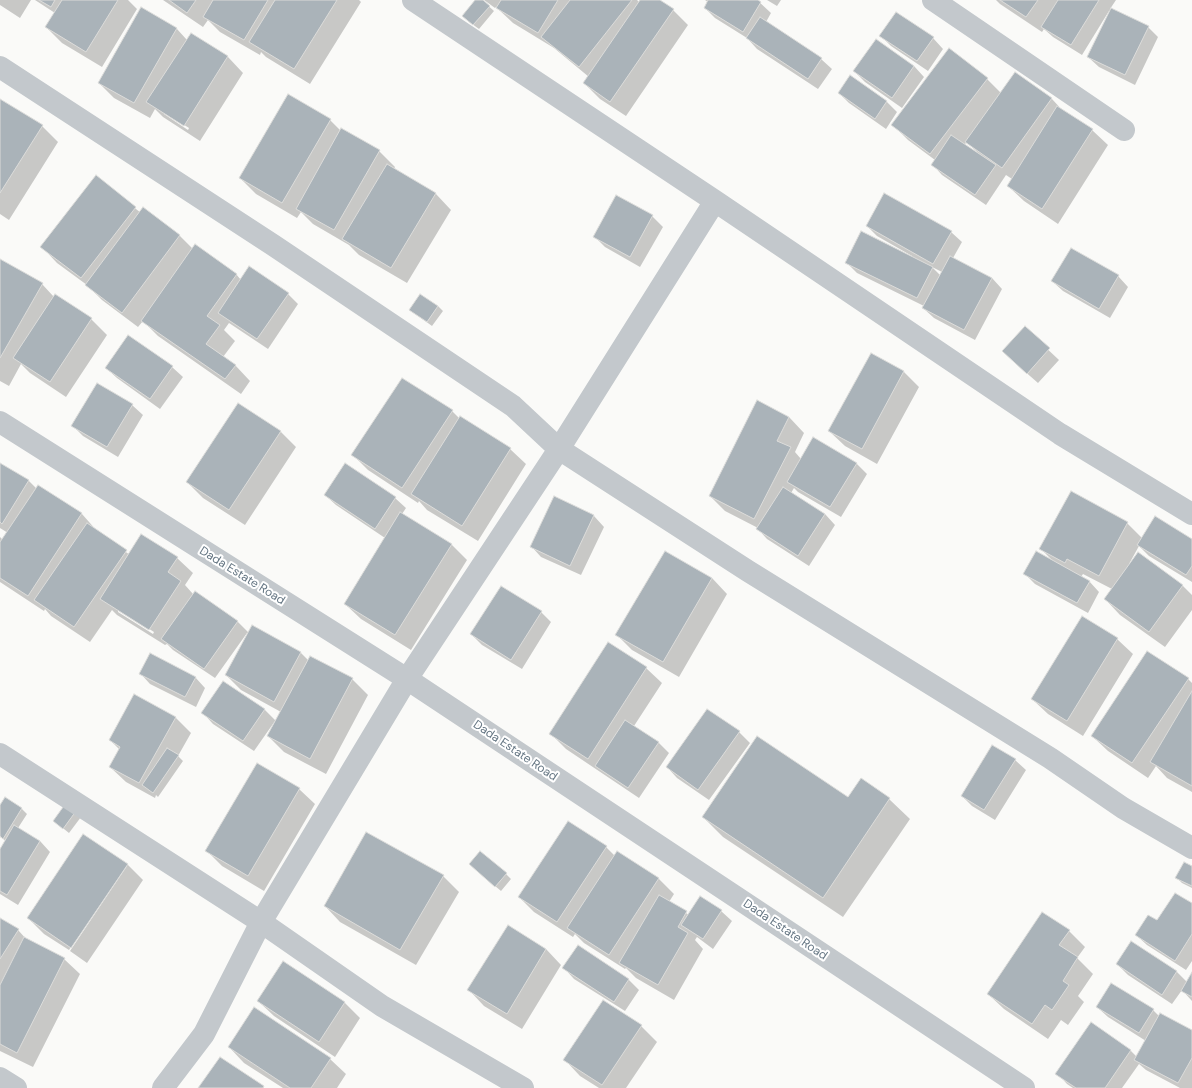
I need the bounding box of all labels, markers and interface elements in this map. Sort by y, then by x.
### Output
street label: Dada Estate Road [197,544,287,608]
street label: Dada Estate Road [470,718,560,784]
street label: Dada Estate Road [740,897,830,963]

